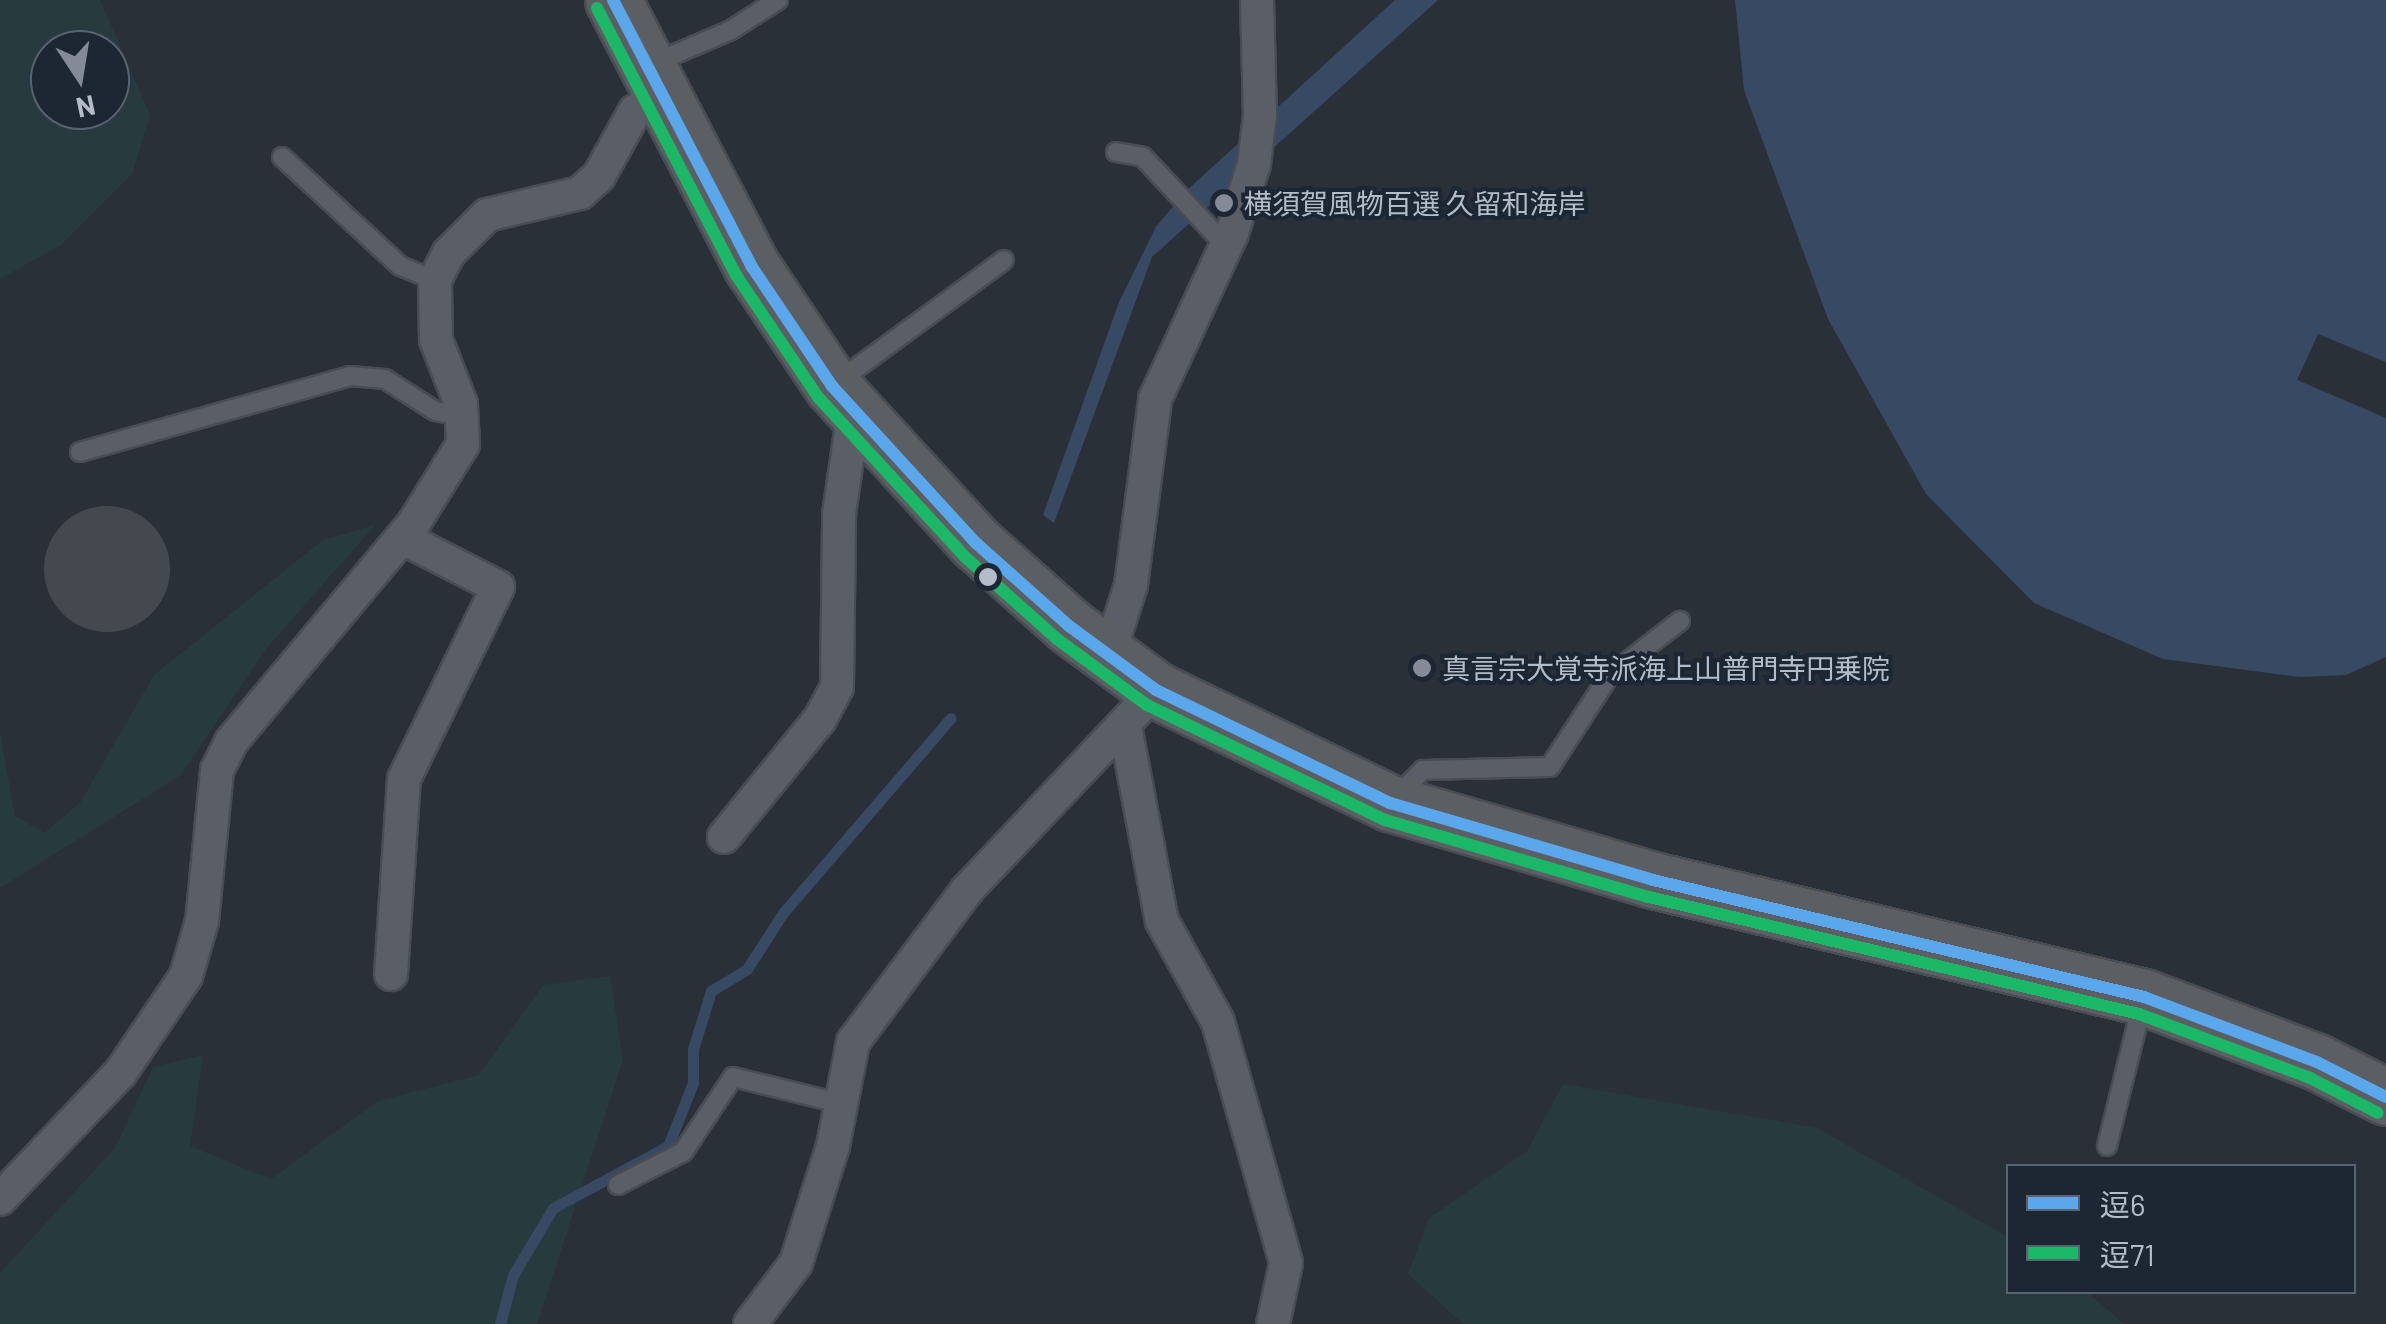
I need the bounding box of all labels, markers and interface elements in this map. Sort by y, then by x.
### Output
north arrow [30,30,130,130]
text: N [73,89,98,126]
place label: 横須賀風物百選 久留和海岸 [1244,186,1586,220]
marker: 横須賀風物百選 久留和海岸 [1213,192,1235,214]
unlabelled marker [978,567,998,587]
place label: 真言宗大覚寺派海上山普門寺円乗院 [1442,651,1890,685]
marker: 真言宗大覚寺派海上山普門寺円乗院 [1411,657,1433,679]
legend [2006,1164,2356,1294]
text: 逗6 [2100,1186,2145,1222]
text: 逗71 [2100,1236,2155,1272]

